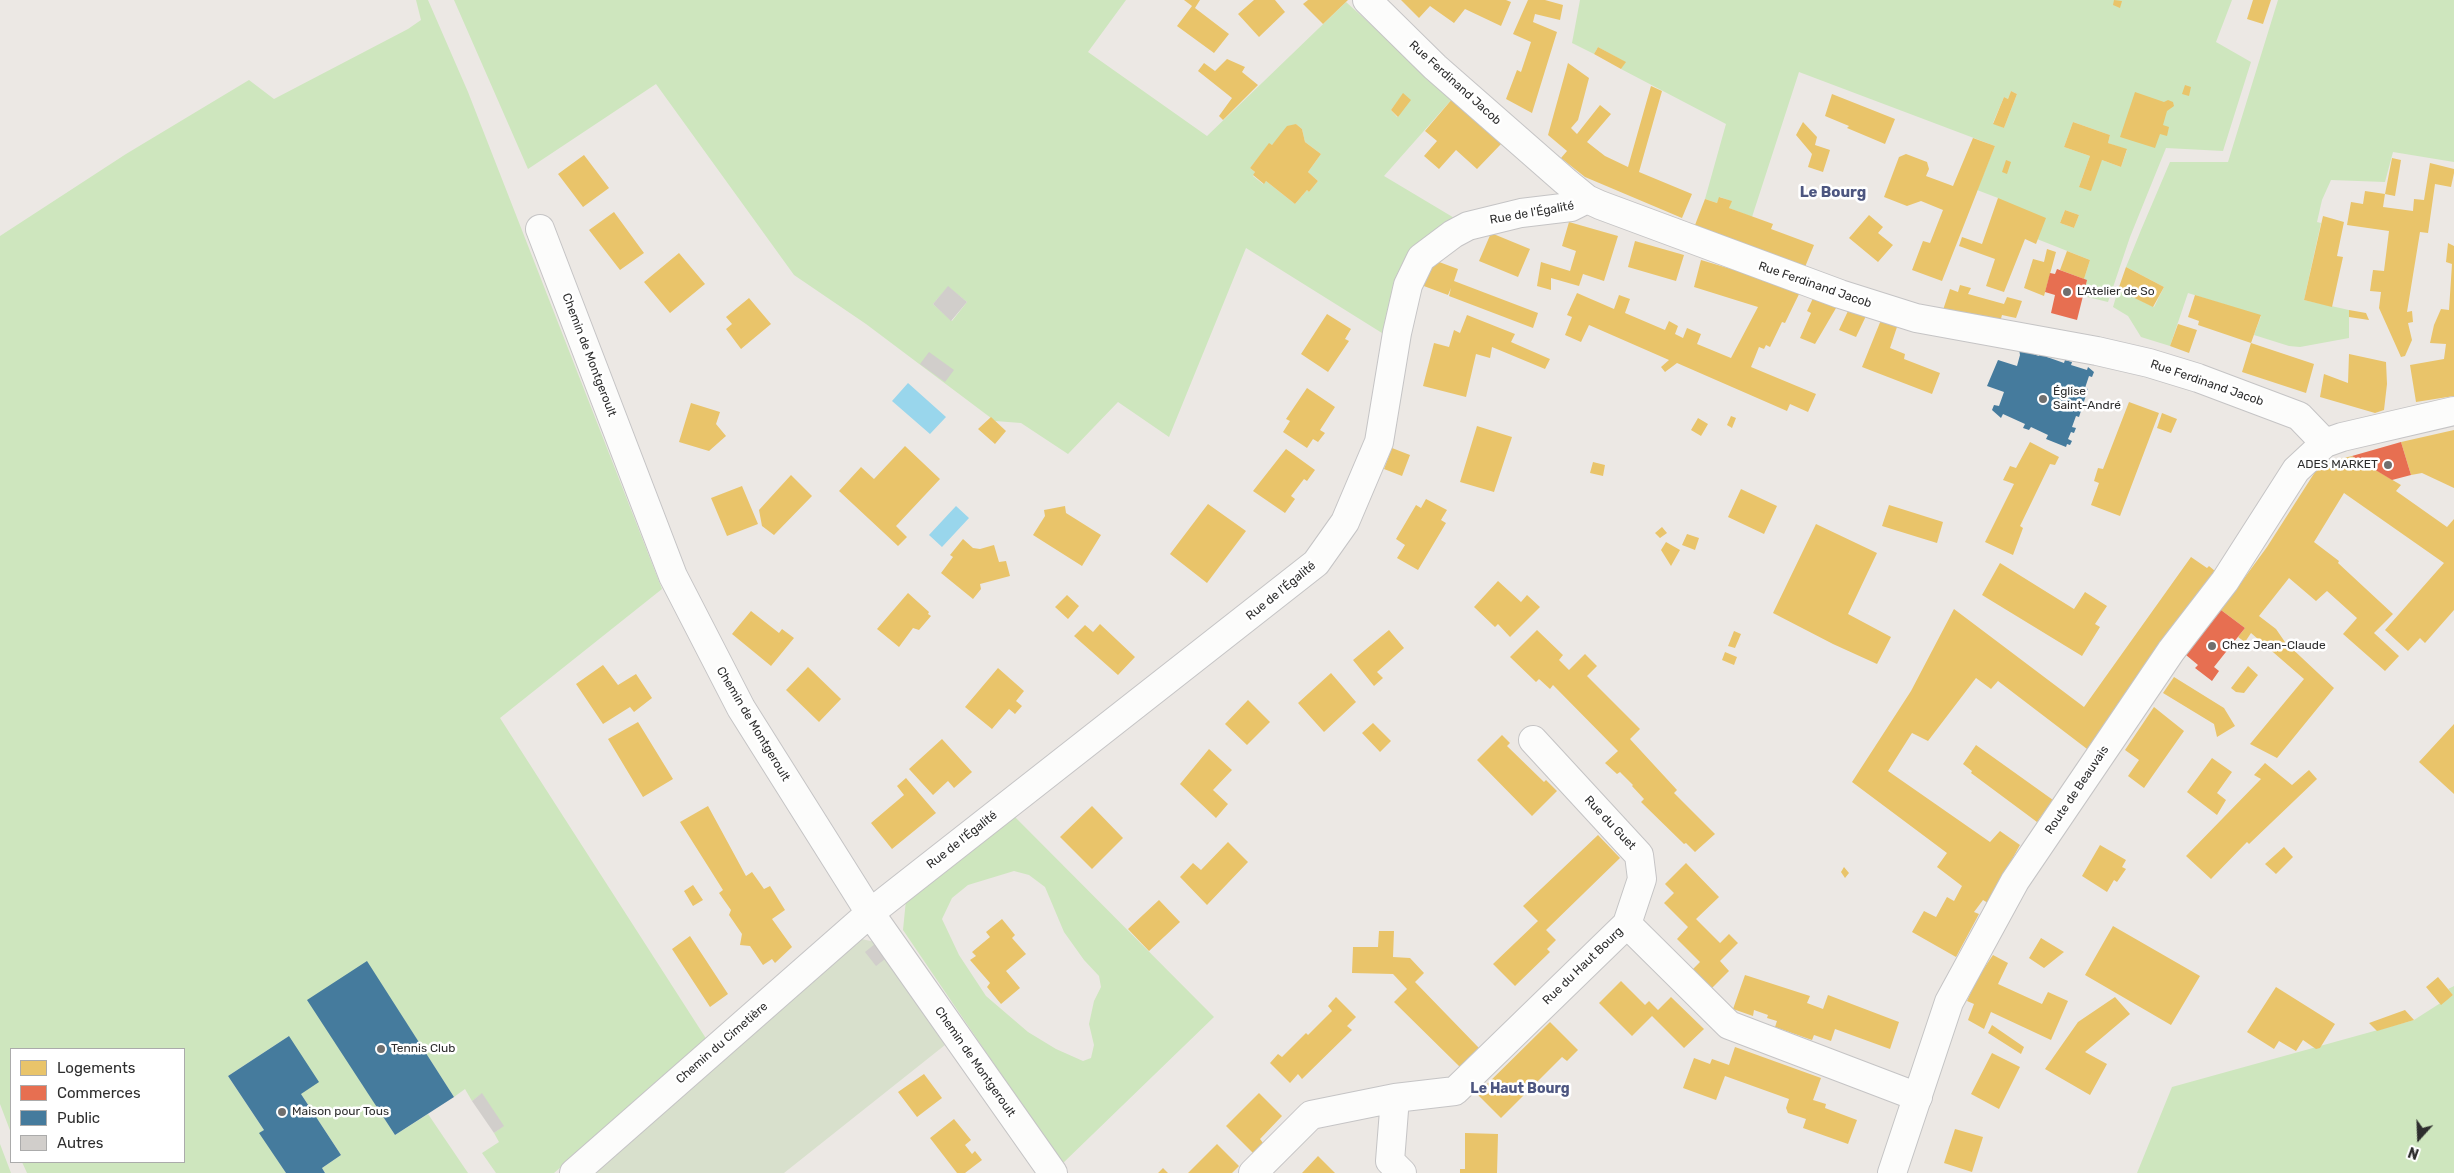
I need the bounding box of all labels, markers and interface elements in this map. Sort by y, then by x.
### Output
street label: Rue Ferdinand Jacob [1406,38,1504,128]
district label: Le Bourg [1800,184,1866,202]
street label: Rue de l'Égalité [1489,199,1575,227]
street label: Rue Ferdinand Jacob [1756,259,1874,311]
place label: L'Atelier de So [2077,285,2155,299]
marker: L'Atelier de So [2061,286,2073,298]
street label: Chemin de Montgeroult [559,291,619,419]
street label: Rue Ferdinand Jacob [2148,357,2266,409]
place label: Église Saint-André [2053,385,2121,413]
marker: Église Saint-André [2037,393,2049,405]
place label: ADES MARKET [2297,458,2378,472]
marker: ADES MARKET [2382,459,2394,471]
street label: Rue de l'Égalité [1243,559,1319,623]
place label: Chez Jean-Claude [2222,639,2326,653]
marker: Chez Jean-Claude [2206,640,2218,652]
street label: Chemin de Montgeroult [713,664,793,784]
street label: Route de Beauvais [2042,743,2112,837]
street label: Rue du Guet [1581,793,1639,853]
street label: Rue de l'Égalité [924,808,1000,872]
street label: Rue du Haut Bourg [1540,924,1626,1008]
street label: Chemin du Cimetière [673,999,771,1087]
street label: Chemin de Montgeroult [932,1004,1018,1120]
place label: Tennis Club [391,1042,455,1056]
marker: Tennis Club [375,1043,387,1055]
legend [10,1048,185,1163]
text: Logements [57,1059,135,1077]
district label: Le Haut Bourg [1470,1081,1570,1097]
text: Commerces [57,1084,141,1102]
place label: Maison pour Tous [292,1105,389,1119]
marker: Maison pour Tous [276,1106,288,1118]
text: Public [57,1109,100,1127]
north arrow [2394,1113,2444,1163]
text: Autres [57,1134,103,1152]
text: N [2406,1143,2421,1162]

